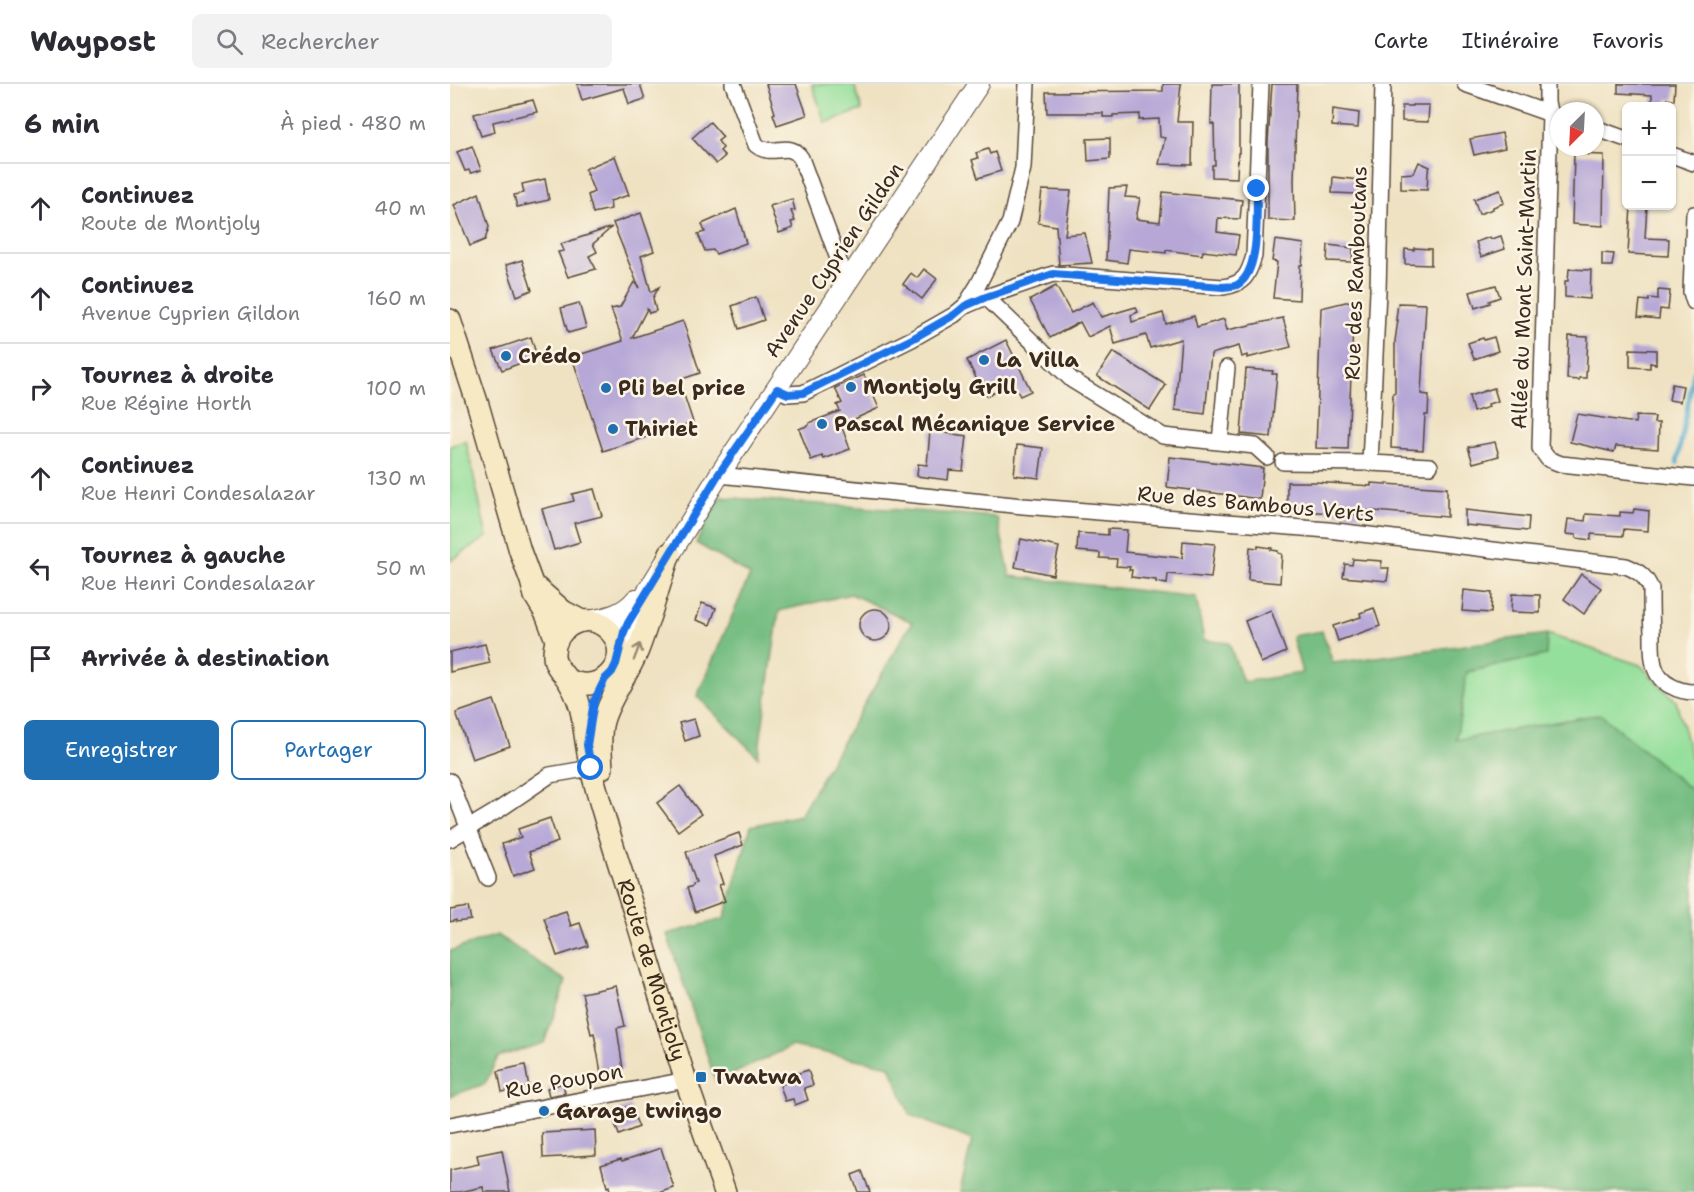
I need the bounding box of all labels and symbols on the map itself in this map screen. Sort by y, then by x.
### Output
north arrow [1550,102,1604,156]
street label: Allée du Mont Saint-Martin [1505,148,1543,430]
street label: Avenue Cyprien Gildon [758,157,910,363]
street label: Rue des Ramboutans [1338,165,1374,381]
route end [1243,175,1269,201]
place label: Crédo [518,342,581,370]
place label: La Villa [996,346,1079,374]
marker: Crédo [499,349,513,363]
marker: La Villa [977,353,991,367]
place label: Montjoly Grill [863,373,1017,401]
place label: Pli bel price [618,374,746,402]
marker: Montjoly Grill [844,380,858,394]
marker: Pli bel price [599,381,613,395]
place label: Pascal Mécanique Service [834,410,1115,438]
place label: Thiriet [625,415,698,443]
marker: Pascal Mécanique Service [815,417,829,431]
marker: Thiriet [606,422,620,436]
street label: Rue des Bambous Verts [1136,480,1376,528]
one-way arrow [632,643,643,662]
route start [577,754,603,780]
street label: Route de Montjoly [610,875,693,1065]
street label: Rue Poupon [503,1057,625,1105]
place label: Twatwa [713,1063,802,1091]
marker: Twatwa [694,1070,708,1084]
place label: Garage twingo [556,1097,722,1125]
marker: Garage twingo [537,1104,551,1118]

